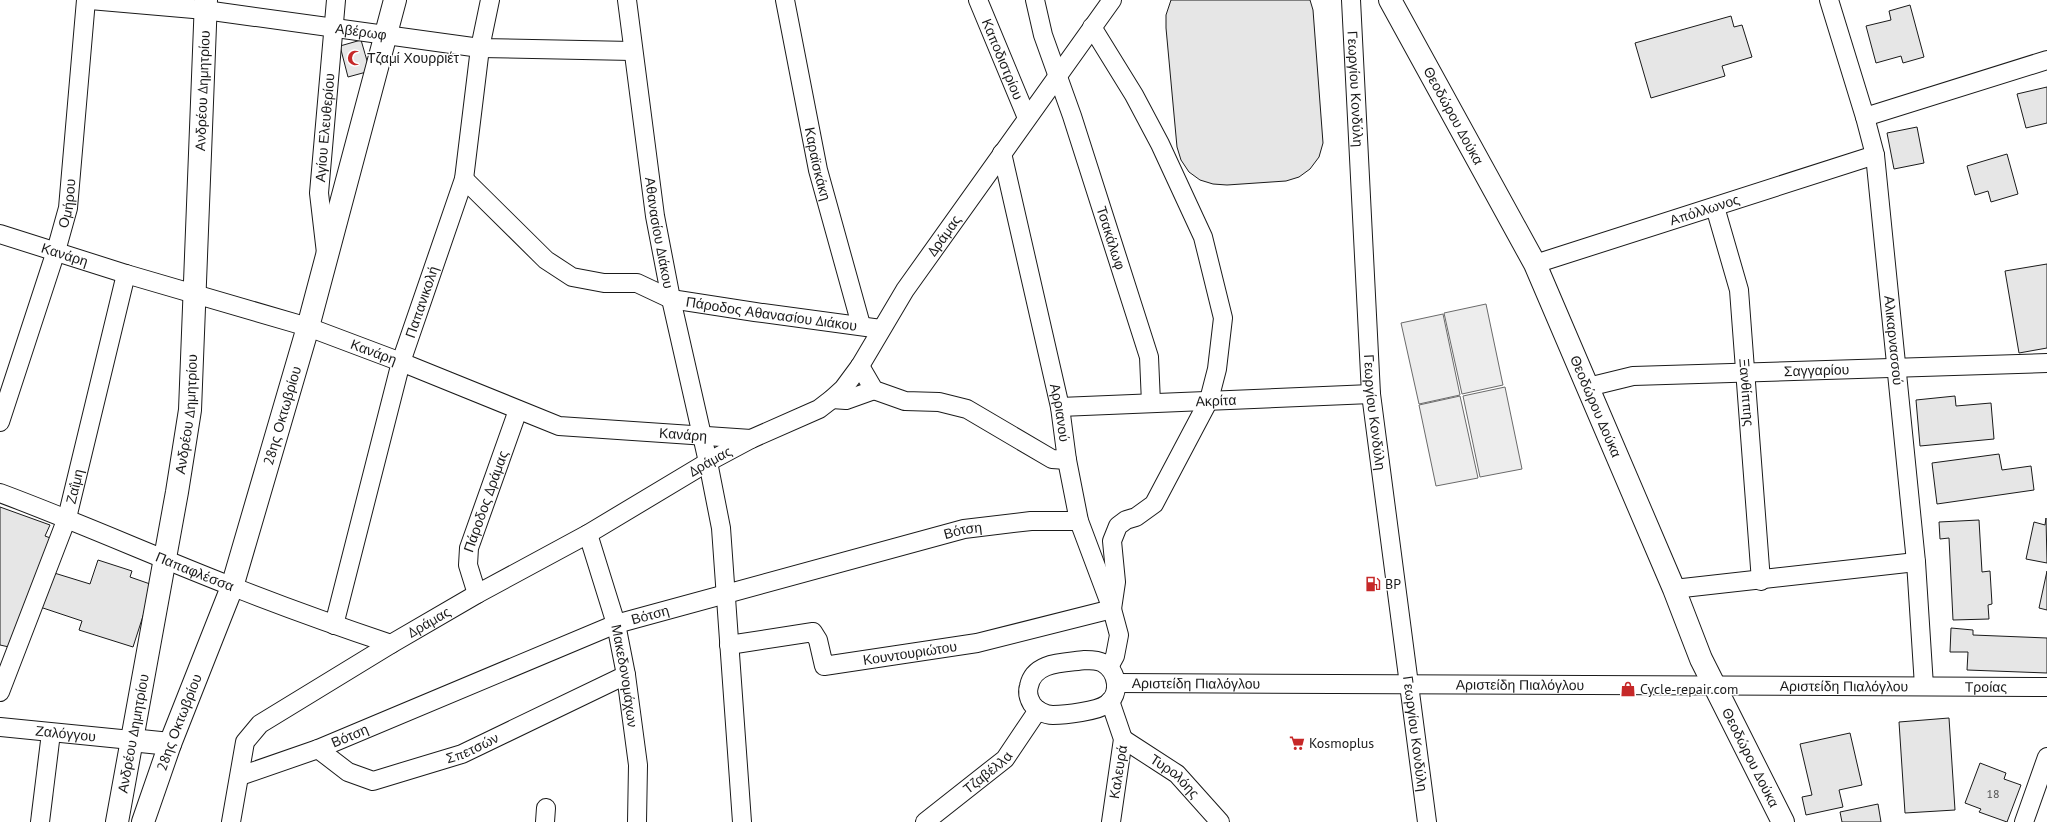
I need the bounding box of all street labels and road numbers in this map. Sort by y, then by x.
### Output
street label: Καποδιστρίου [978,16,1027,102]
street label: Αβέρωφ [334,19,388,44]
street label: Ανδρέου Δημητρίου [191,30,214,151]
street label: Γεωργίου Κονδύλη [1344,30,1367,147]
street label: Θεοδώρου Δούκα [1419,64,1488,168]
street label: Αγίου Ελευθερίου [311,72,339,183]
street label: Καραϊσκάκη [801,125,835,203]
street label: Αθανασίου Διάκου [641,176,678,290]
street label: Ομήρου [54,178,79,230]
street label: Απόλλωνος [1667,190,1742,229]
street label: Τσακάλωφ [1092,204,1130,272]
street label: Δράμας [923,211,965,260]
street label: Κανάρη [39,239,90,270]
street label: Παπανικολή [401,264,442,340]
street label: Πάροδος Αθανασίου Διάκου [685,292,858,335]
street label: Αλικαρνασσού [1880,295,1907,386]
street label: Κανάρη [348,335,399,369]
street label: Θεοδώρου Δούκα [1566,353,1626,460]
street label: Ανδρέου Δημητρίου [171,354,201,475]
street label: Γεωργίου Κονδύλη [1360,354,1390,471]
street label: Ξανθίππης [1735,358,1758,427]
street label: Σαγγαρίου [1784,360,1850,380]
street label: 28ης Οκτωβρίου [259,364,305,467]
street label: Αρριανού [1046,382,1073,443]
street label: Ακρίτα [1195,391,1237,410]
street label: Κανάρη [659,424,708,445]
street label: Δράμας [685,442,735,481]
street label: Πάροδος Δράμας [459,448,512,555]
street label: Ζαΐμη [62,467,88,506]
street label: Βότση [942,518,983,543]
street label: Παπαφλέσσα [153,548,237,595]
street label: Βότση [629,601,671,628]
street label: Δράμας [404,602,454,641]
street label: Μακεδονομάχων [607,623,642,729]
street label: Κουντουριώτου [862,637,958,669]
street label: 28ης Οκτωβρίου [152,671,206,773]
street label: Ανδρέου Δημητρίου [113,672,153,794]
street label: Αριστείδη Πιαλόγλου [1132,674,1260,693]
street label: Γεωργίου Κονδύλη [1399,675,1432,792]
street label: Αριστείδη Πιαλόγλου [1456,675,1584,694]
street label: Αριστείδη Πιαλόγλου [1780,677,1908,695]
street label: Τροίας [1965,678,2007,696]
street label: Θεοδώρου Δούκα [1718,705,1783,810]
street label: Βότση [328,720,371,751]
street label: Ζαλόγγου [35,722,97,745]
street label: Σπετσών [444,729,502,767]
street label: Καλευρά [1105,744,1131,800]
street label: Τζαβέλλα [959,748,1017,798]
street label: Τυρολόης [1147,750,1204,802]

